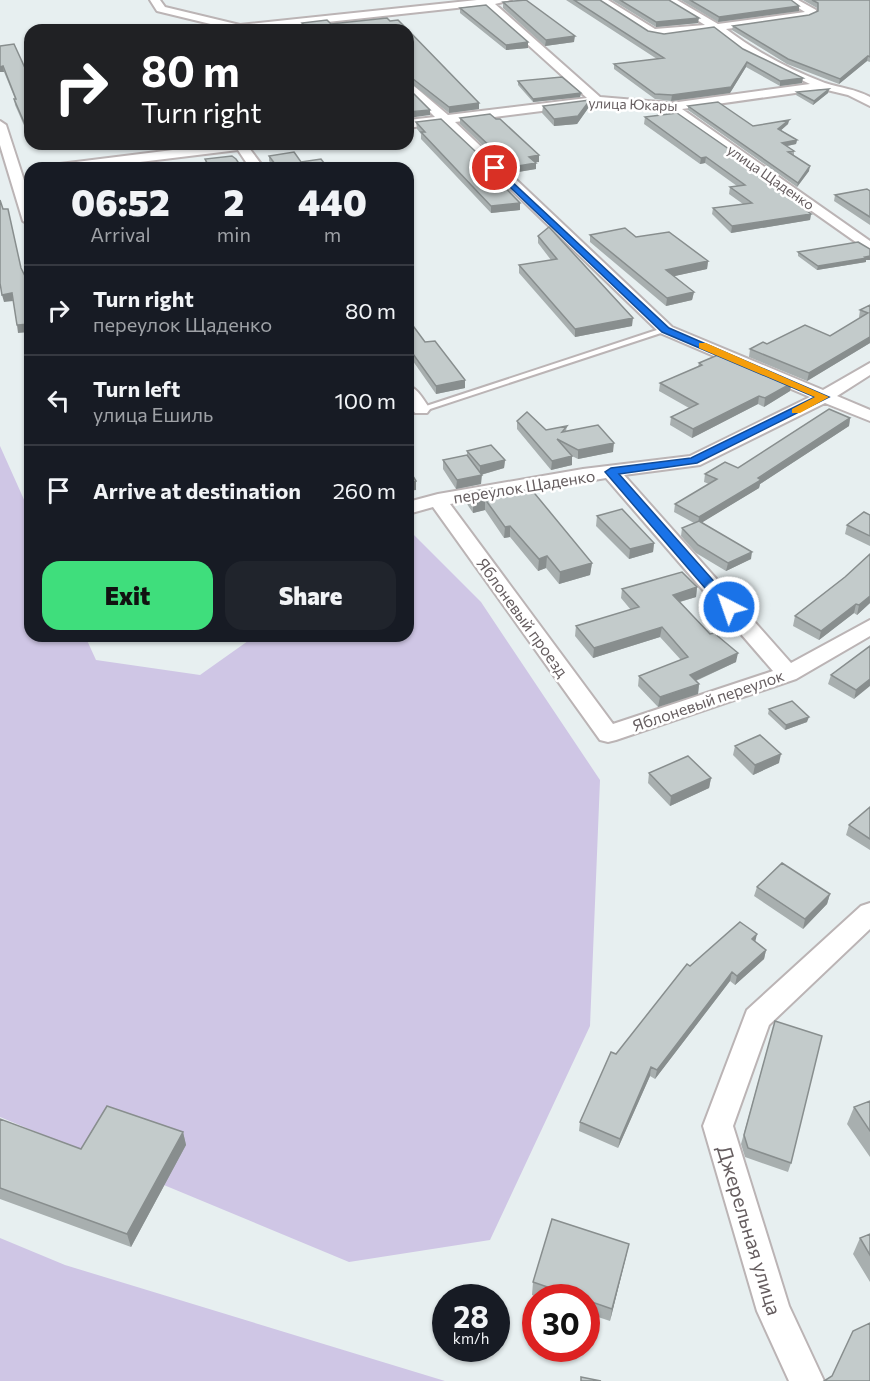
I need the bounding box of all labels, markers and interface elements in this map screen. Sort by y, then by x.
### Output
text: 80 m [141,44,240,96]
icon: right [42,48,120,126]
street label: улица Юкары [588,94,678,114]
text: Turn right [141,96,261,129]
street label: улица Щаденко [724,141,818,213]
pin [469,142,520,193]
icon: arrive [478,151,511,184]
text: 06:52 [71,179,170,223]
text: 2 [223,179,244,223]
text: 440 [298,179,367,223]
text: Arrival [90,222,151,246]
text: min [217,222,251,246]
text: m [324,222,341,246]
text: Turn right [93,285,194,312]
icon: right [42,294,75,327]
text: 80 m [345,297,396,324]
text: переулок Щаденко [93,312,272,336]
text: Turn left [93,375,180,402]
icon: left [42,384,75,417]
text: 100 m [334,387,396,414]
text: улица Ешиль [93,402,213,426]
street label: переулок Щаденко [452,465,596,507]
icon: arrive [42,474,75,507]
text: Arrive at destination [93,477,301,504]
text: 260 m [333,477,396,504]
street label: Яблоневый проезд [473,554,573,681]
button: Exit [42,561,213,630]
button: Share [225,561,396,630]
position arrow [697,575,761,639]
street label: Яблоневый переулок [630,665,787,735]
street label: Джерельная улица [713,1142,787,1318]
speed limit sign: 30 [522,1284,600,1362]
text: 28 [453,1297,489,1334]
text: km/h [453,1329,489,1347]

